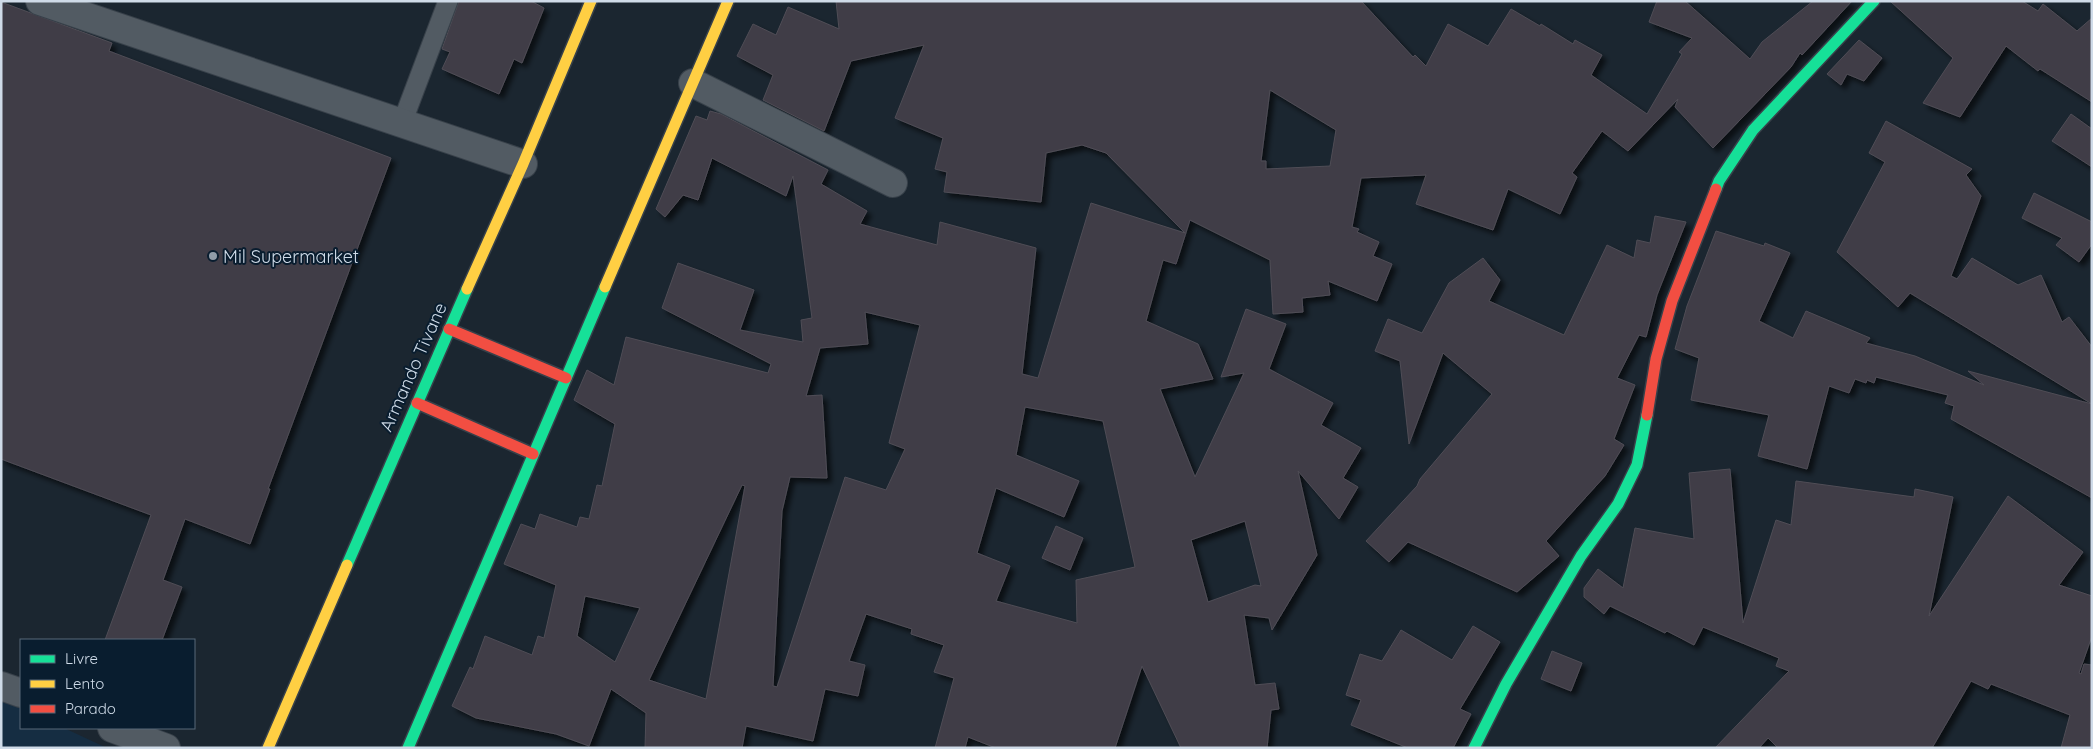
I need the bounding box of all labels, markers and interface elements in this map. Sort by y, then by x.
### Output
place label: Mil Supermarket [223,245,359,268]
marker: Mil Supermarket [207,250,219,262]
street label: Armando Tivane [374,299,452,435]
legend [20,639,195,729]
text: Livre [65,649,98,668]
text: Lento [65,674,104,693]
text: Parado [65,699,116,718]

